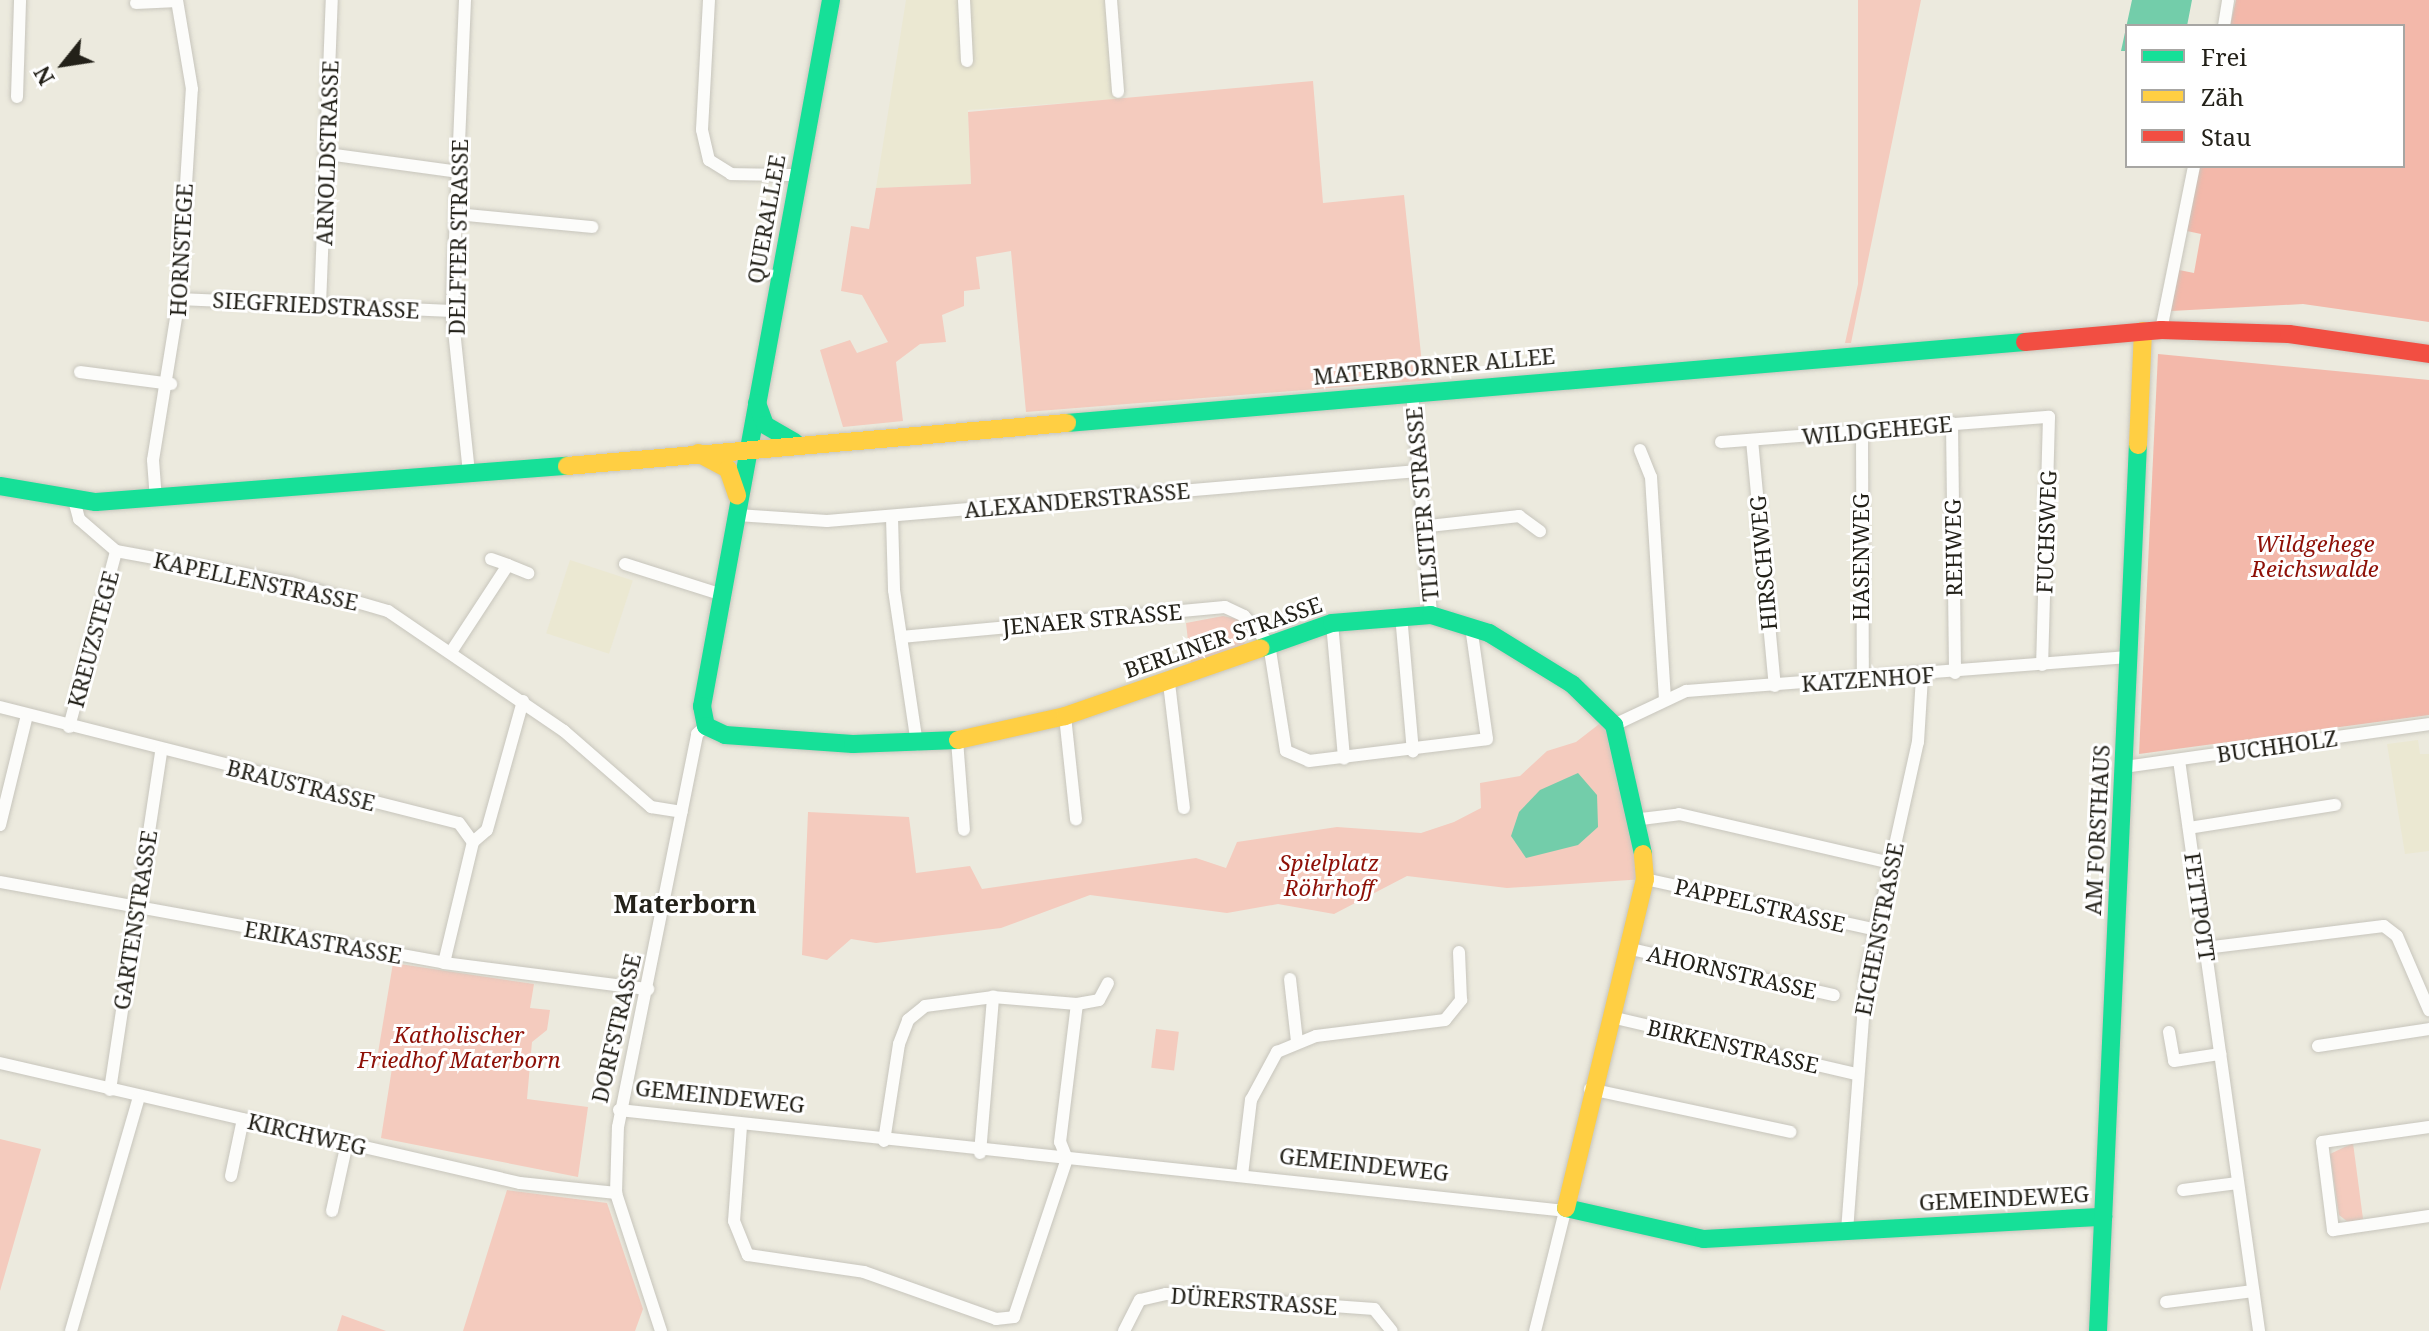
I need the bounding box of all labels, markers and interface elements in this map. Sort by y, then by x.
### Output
north arrow [24,24,104,104]
legend [2125,24,2405,168]
text: Frei [2201,40,2247,73]
street label: ARNOLDSTRASSE [311,60,343,246]
text: N [26,61,61,91]
text: Zäh [2201,80,2244,113]
text: Stau [2201,120,2251,153]
street label: DELFTER STRASSE [443,139,473,335]
street label: QUERALLEE [742,152,790,286]
street label: HORNSTEGE [164,183,198,317]
street label: SIEGFRIEDSTRASSE [212,286,420,324]
street label: MATERBORNER ALLEE [1312,342,1556,390]
street label: TILSITER STRASSE [1400,406,1444,602]
street label: WILDGEHEGE [1801,410,1953,450]
street label: FUCHSWEG [2031,470,2061,594]
street label: ALEXANDERSTRASSE [963,477,1191,523]
street label: HASENWEG [1848,493,1874,621]
street label: HIRSCHWEG [1744,494,1782,632]
street label: REHWEG [1939,499,1967,597]
park label: Wildgehege Reichswalde [2251,530,2379,582]
street label: KAPELLENSTRASSE [151,546,361,616]
street label: KREUZSTEGE [62,568,124,710]
street label: BERLINER STRASSE [1121,591,1325,683]
street label: JENAER STRASSE [1001,598,1183,640]
street label: KATZENHOF [1801,661,1935,697]
street label: BUCHHOLZ [2215,724,2339,768]
street label: AM FORSTHAUS [2079,744,2115,916]
street label: BRAUSTRASSE [224,754,378,816]
street label: GARTENSTRASSE [108,828,162,1012]
street label: EICHENSTRASSE [1849,840,1909,1018]
park label: Spielplatz Röhrhoff [1279,849,1379,900]
street label: FETTPOTT [2179,851,2221,963]
street label: PAPPELSTRASSE [1672,873,1848,937]
district label: Materborn [613,888,757,920]
street label: ERIKASTRASSE [242,915,404,969]
street label: AHORNSTRASSE [1645,940,1819,1004]
street label: DORFSTRASSE [586,951,646,1105]
street label: BIRKENSTRASSE [1645,1013,1821,1079]
park label: Katholischer Friedhof Materborn [357,1021,561,1072]
street label: GEMEINDEWEG [634,1074,806,1118]
street label: KIRCHWEG [245,1108,369,1160]
street label: GEMEINDEWEG [1278,1142,1450,1186]
street label: GEMEINDEWEG [1918,1180,2090,1216]
street label: DÜRERSTRASSE [1170,1282,1338,1320]

